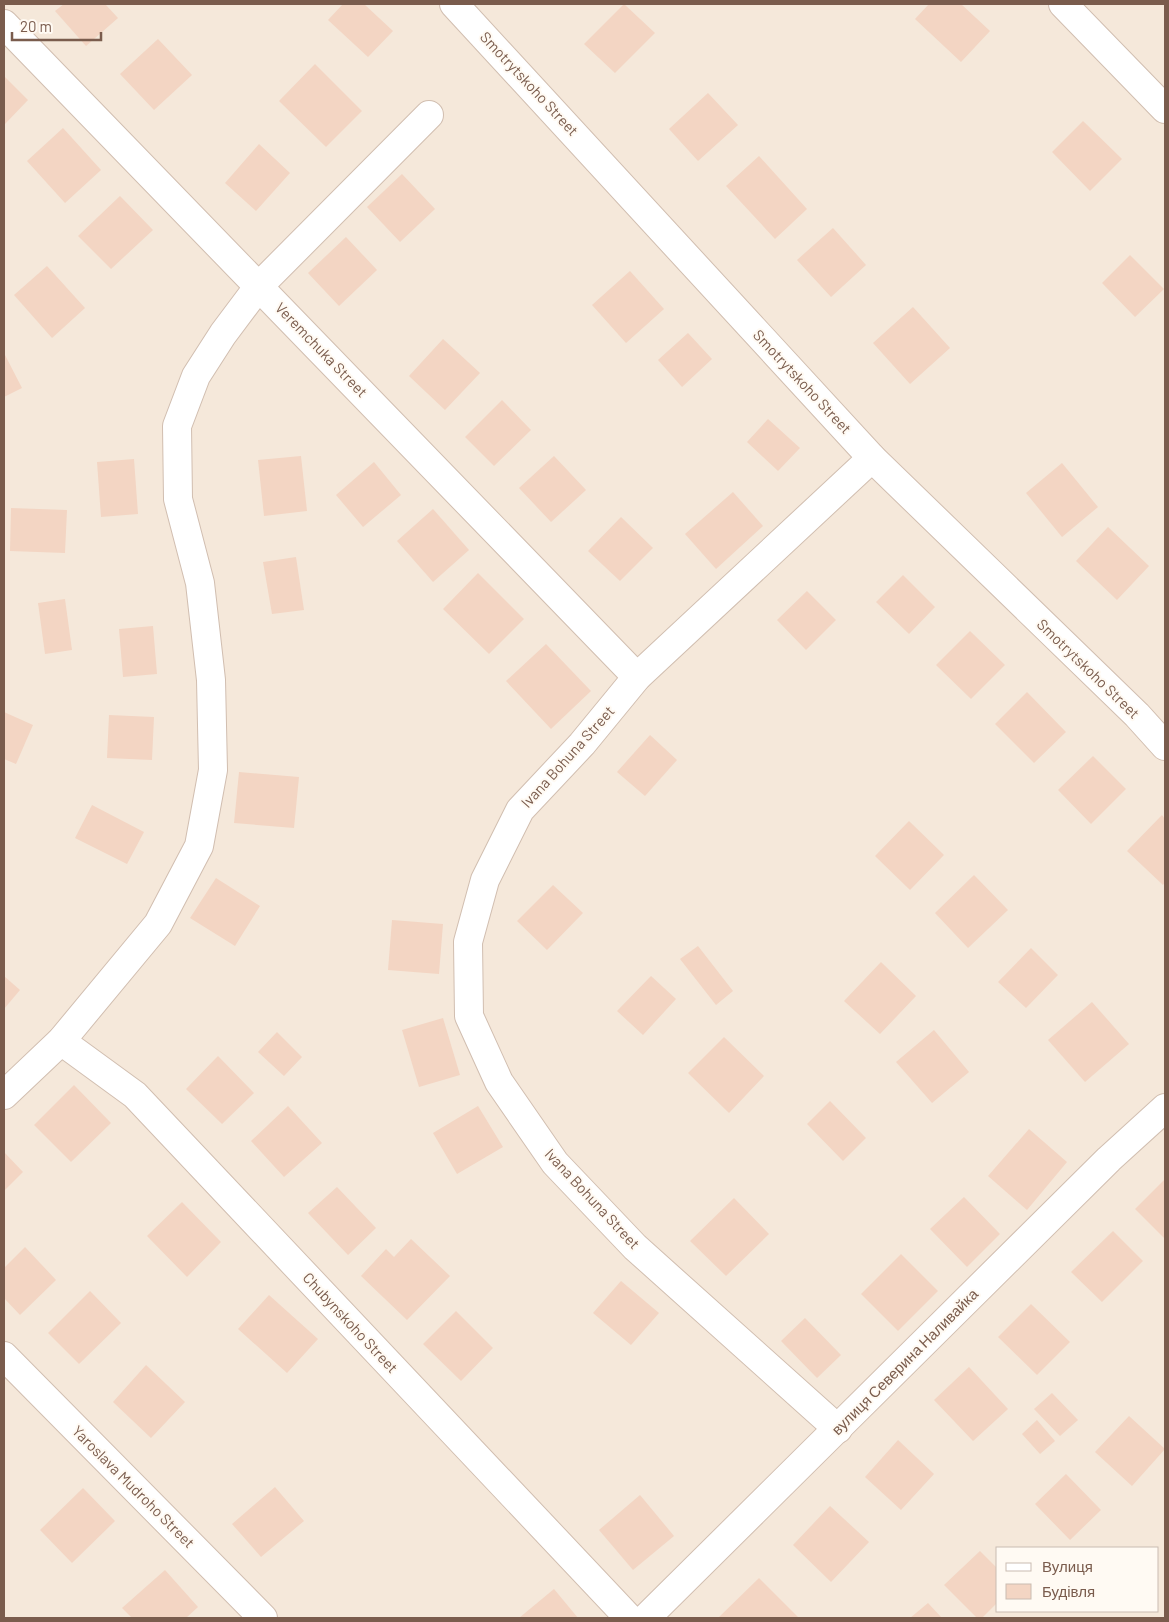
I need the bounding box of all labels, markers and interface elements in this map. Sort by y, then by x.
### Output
scale bar [12,10,101,42]
text: 20 m [20,17,52,35]
street label: Smotrytskoho Street [477,28,583,139]
street label: Veremchuka Street [272,298,372,400]
street label: Smotrytskoho Street [750,326,856,437]
street label: Smotrytskoho Street [1034,615,1144,722]
street label: Ivana Bohuna Street [517,702,618,811]
street label: Ivana Bohuna Street [542,1144,644,1252]
street label: Chubynskoho Street [299,1268,402,1376]
street label: вулиця Северина Наливайка [827,1284,982,1438]
street label: Yaroslava Mudroho Street [69,1421,199,1551]
legend [996,1547,1159,1612]
text: Вулиця [1042,1557,1093,1575]
text: Будівля [1042,1582,1095,1600]

